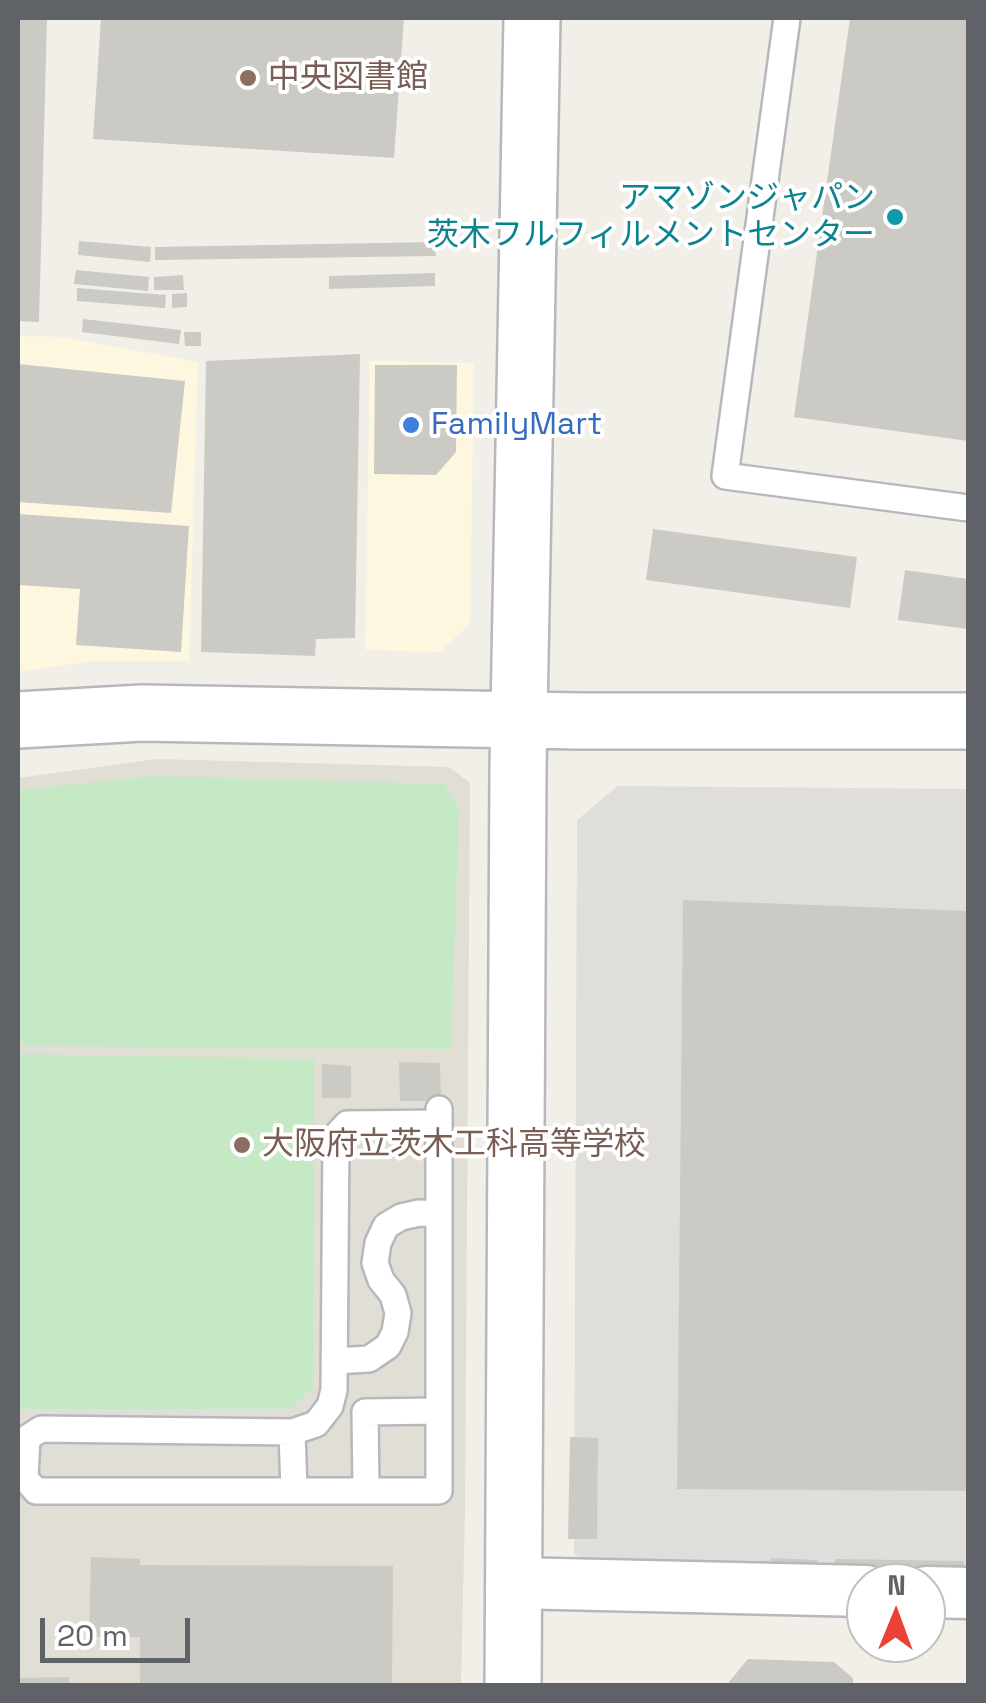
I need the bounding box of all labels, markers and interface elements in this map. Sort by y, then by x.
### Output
place label: 中央図書館 [268,59,428,97]
marker: 中央図書館 [237,67,259,89]
place label: アマゾンジャパン 茨木フルフィルメントセンター [427,180,875,255]
marker: アマゾンジャパン 茨木フルフィルメントセンター [884,206,906,228]
place label: FamilyMart [431,406,602,444]
marker: FamilyMart [400,414,422,436]
place label: 大阪府立茨木工科高等学校 [262,1126,646,1164]
marker: 大阪府立茨木工科高等学校 [231,1134,253,1156]
north arrow [846,1563,946,1663]
text: N [887,1567,906,1603]
scale bar [45,1598,195,1660]
text: 20 m [57,1616,128,1655]

